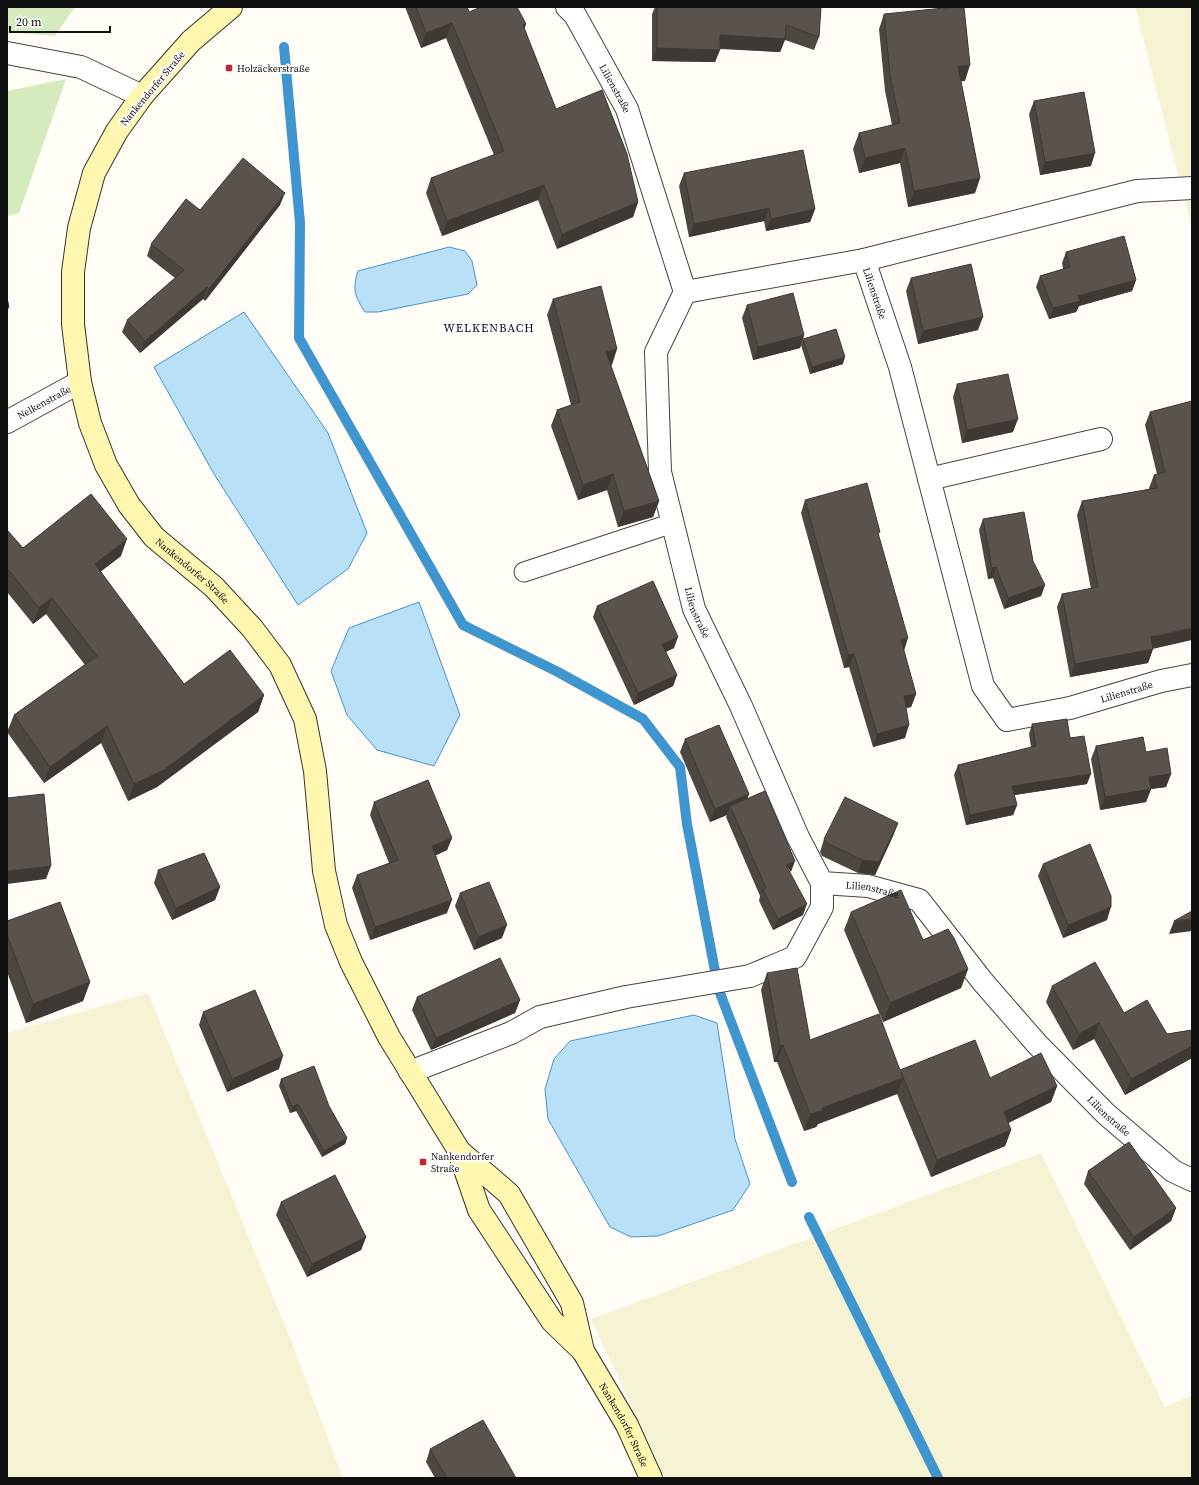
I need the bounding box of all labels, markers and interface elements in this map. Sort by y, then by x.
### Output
scale bar [10,8,110,34]
text: 20 m [16,14,42,30]
street label: Nankendorfer Straße [117,48,187,128]
place label: Holzäckerstraße [237,62,310,75]
street label: Lilienstraße [596,62,634,114]
marker: Holzäckerstraße [224,63,234,73]
street label: Lilienstraße [860,266,889,321]
district label: WELKENBACH [443,320,535,336]
street label: Nelkenstraße [15,382,73,422]
street label: Nankendorfer Straße [153,535,232,606]
street label: Lilienstraße [682,586,713,640]
street label: Lilienstraße [1099,678,1154,706]
street label: Lilienstraße [845,879,900,901]
street label: Lilienstraße [1084,1093,1133,1139]
place label: Nankendorfer Straße [431,1150,495,1175]
marker: Nankendorfer Straße [418,1157,428,1167]
street label: Nankendorfer Straße [596,1380,651,1469]

